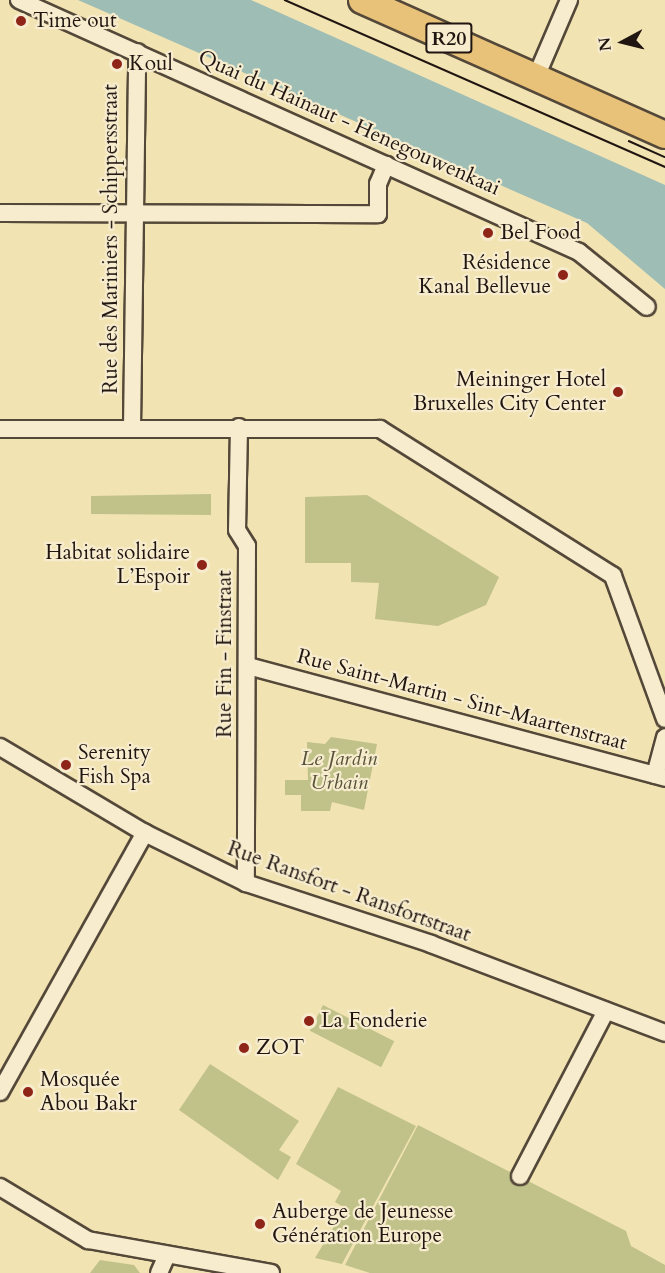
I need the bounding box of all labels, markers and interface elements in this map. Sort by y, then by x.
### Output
place label: Time out [33,8,117,34]
north arrow [593,12,653,72]
marker: Time out [14,14,28,28]
road number: R20 [425,21,473,55]
text: N [593,36,617,52]
street label: Quai du Hainaut - Henegouwenkaai [194,45,504,201]
place label: Koul [129,51,173,77]
marker: Koul [110,57,124,71]
street label: Rue des Mariniers - Schippersstraat [98,84,124,394]
place label: Bel Food [500,220,581,246]
marker: Bel Food [481,226,495,240]
place label: Résidence Kanal Bellevue [419,250,551,300]
marker: Résidence Kanal Bellevue [556,268,570,282]
place label: Meininger Hotel Bruxelles City Center [413,367,606,417]
marker: Meininger Hotel Bruxelles City Center [611,385,625,399]
place label: Habitat solidaire L’Espoir [45,540,190,590]
marker: Habitat solidaire L’Espoir [195,558,209,572]
street label: Rue Fin - Finstraat [212,570,238,738]
street label: Rue Saint-Martin - Sint-Maartenstraat [294,644,630,756]
place label: Serenity Fish Spa [78,740,151,790]
park label: Le Jardin Urbain [301,746,377,796]
marker: Serenity Fish Spa [59,758,73,772]
street label: Rue Ransfort - Ransfortstraat [224,836,474,948]
place label: La Fonderie [321,1008,427,1034]
marker: La Fonderie [302,1014,316,1028]
place label: ZOT [256,1035,305,1061]
marker: ZOT [237,1041,251,1055]
place label: Mosquée Abou Bakr [40,1067,137,1117]
marker: Mosquée Abou Bakr [21,1085,35,1099]
place label: Auberge de Jeunesse Génération Europe [272,1199,453,1249]
marker: Auberge de Jeunesse Génération Europe [253,1217,267,1231]

